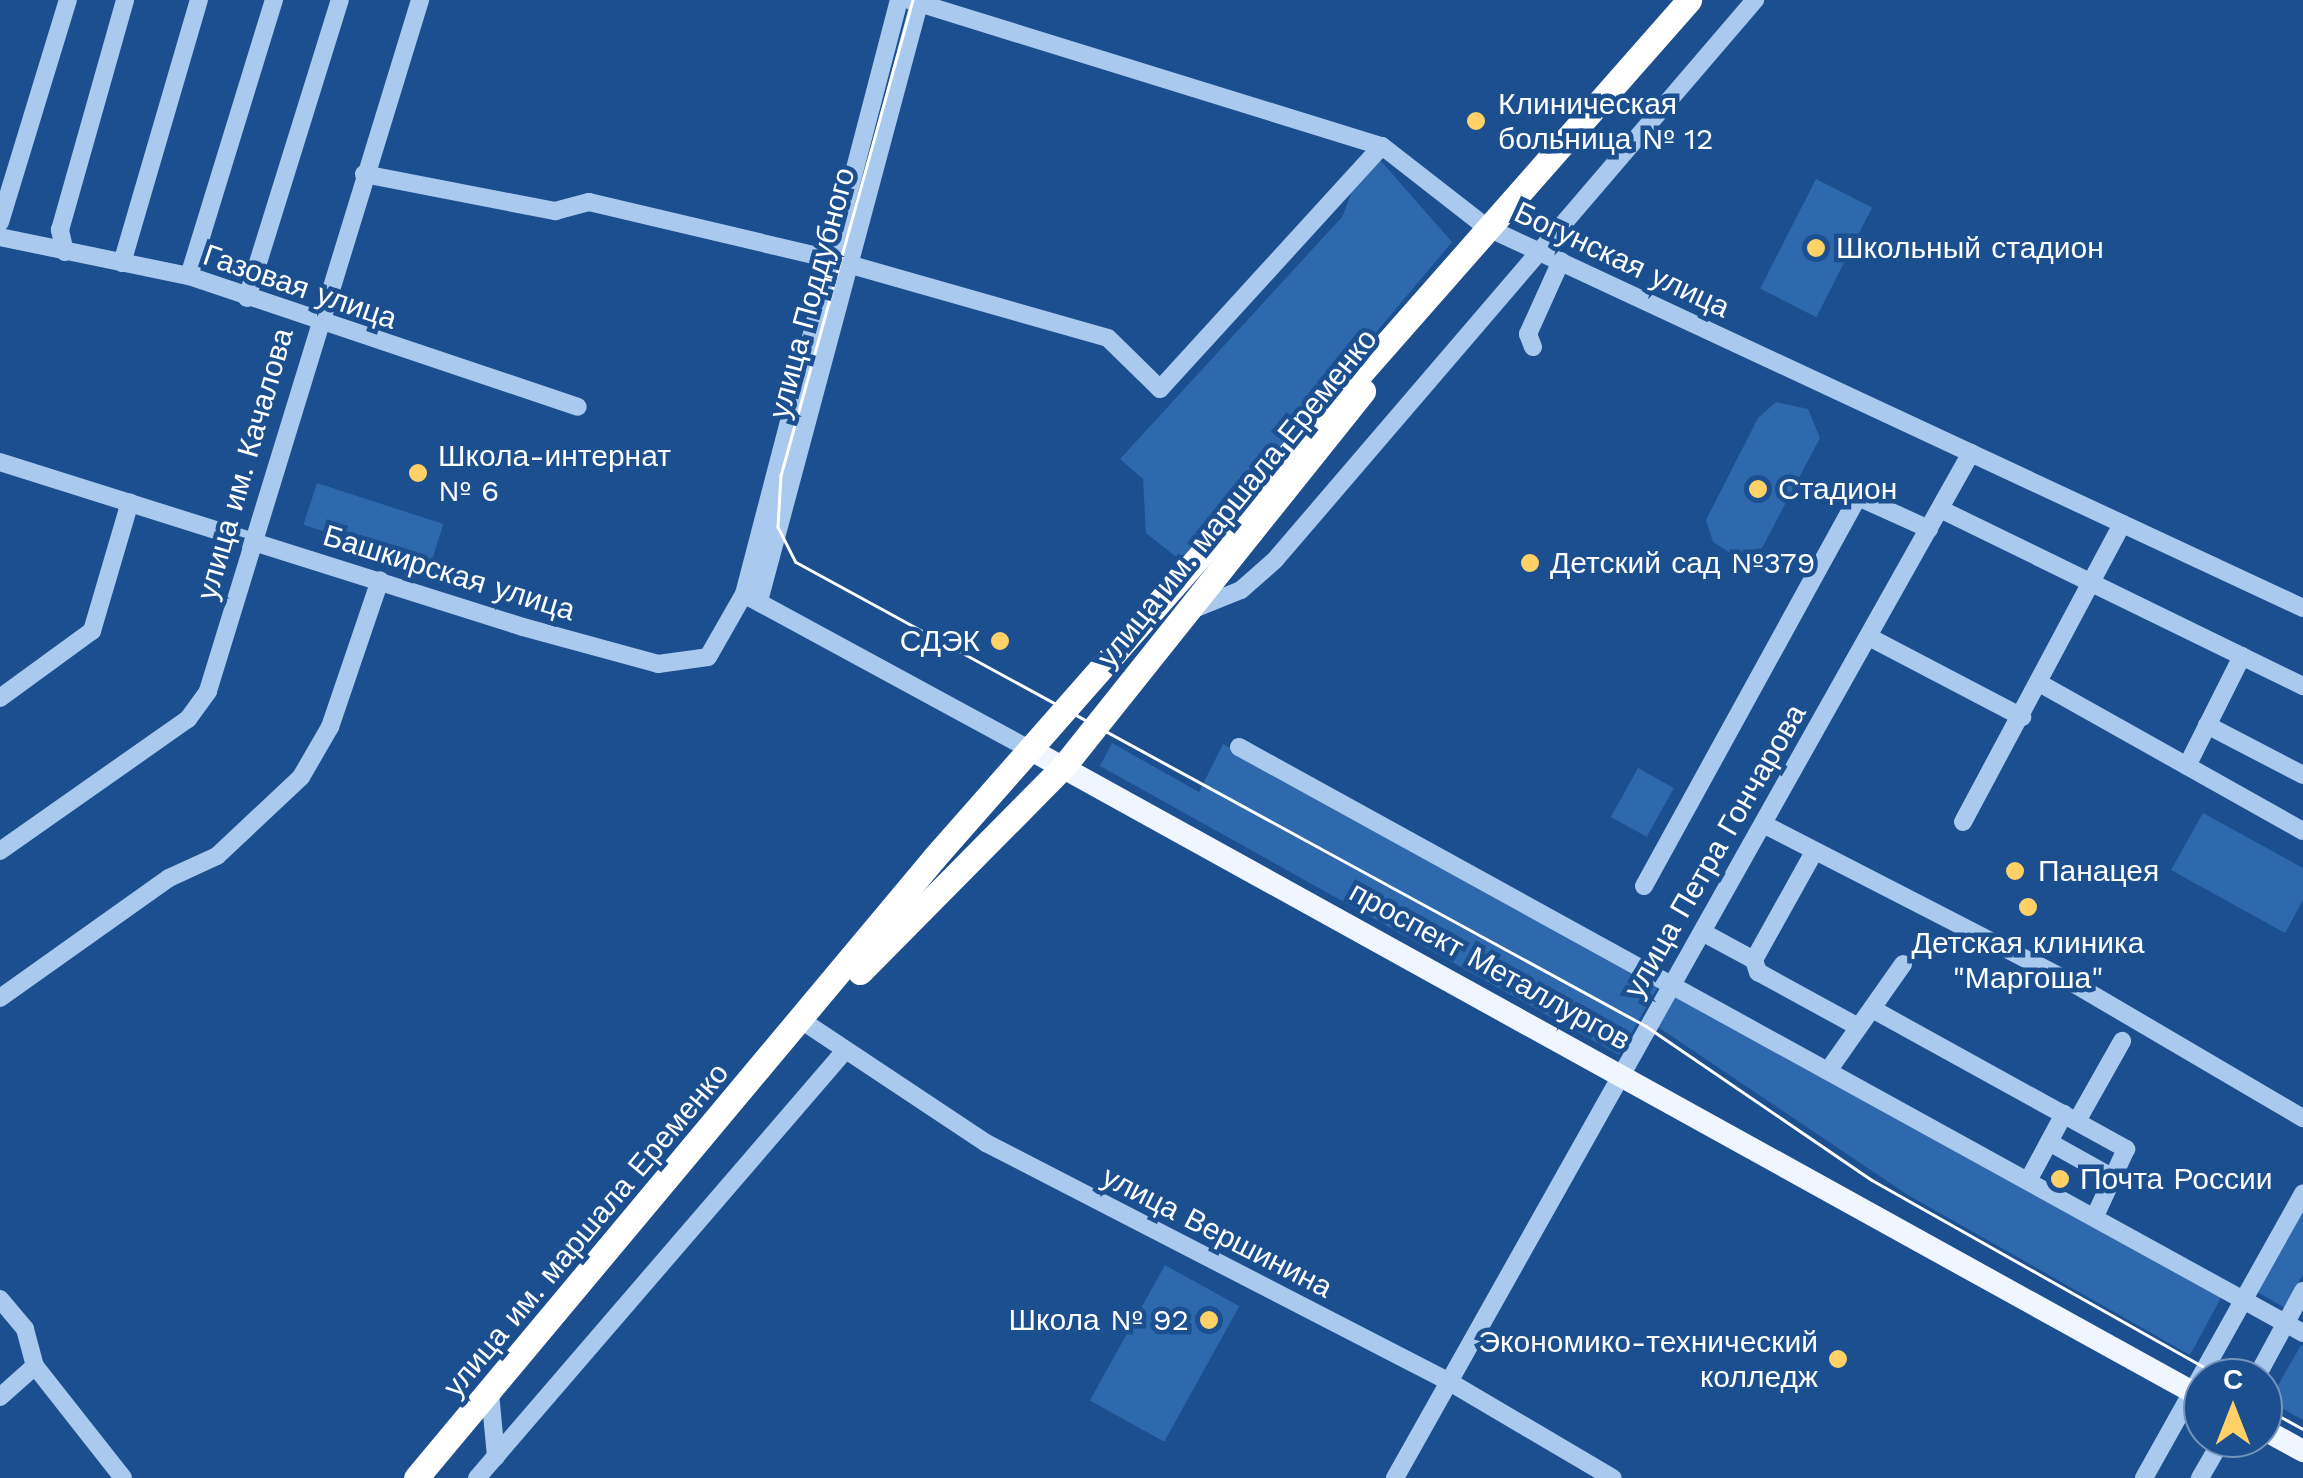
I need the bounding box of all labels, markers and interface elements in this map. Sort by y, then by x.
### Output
place label: Клиническая больница № 12 [1498,86,1714,156]
marker: Клиническая больница № 12 [1463,108,1489,134]
street label: улица Поддубного [761,164,863,422]
street label: Богунская улица [1509,194,1735,326]
place label: Школьный стадион [1836,230,2104,266]
street label: Газовая улица [199,237,401,337]
marker: Школьный стадион [1805,237,1827,259]
street label: улица им. маршала Еременко [1089,322,1385,674]
street label: улица им. Качалова [189,324,301,604]
place label: Школа-интернат № 6 [438,438,671,508]
marker: Школа-интернат № 6 [407,462,429,484]
place label: Стадион [1778,471,1897,507]
marker: Стадион [1747,478,1769,500]
street label: Башкирская улица [319,518,579,628]
place label: Детский сад №379 [1550,545,1815,581]
marker: Детский сад №379 [1519,552,1541,574]
place label: СДЭК [900,623,980,659]
marker: СДЭК [989,630,1011,652]
street label: улица Петра Гончарова [1616,698,1814,1004]
place label: Панацея [2038,853,2159,889]
marker: Панацея [2002,858,2028,884]
street label: проспект Металлургов [1343,874,1637,1058]
marker: Детская клиника "Маргоша" [2015,894,2041,920]
place label: Детская клиника "Маргоша" [1912,925,2144,996]
street label: улица им. маршала Еременко [436,1056,736,1404]
street label: улица Вершинина [1096,1158,1338,1306]
place label: Почта России [2080,1161,2272,1197]
marker: Почта России [2049,1168,2071,1190]
place label: Школа № 92 [1009,1302,1189,1338]
marker: Школа № 92 [1198,1309,1220,1331]
place label: Экономико-технический колледж [1479,1324,1818,1394]
marker: Экономико-технический колледж [1827,1348,1849,1370]
north arrow [2183,1358,2283,1458]
text: С [2223,1363,2243,1396]

